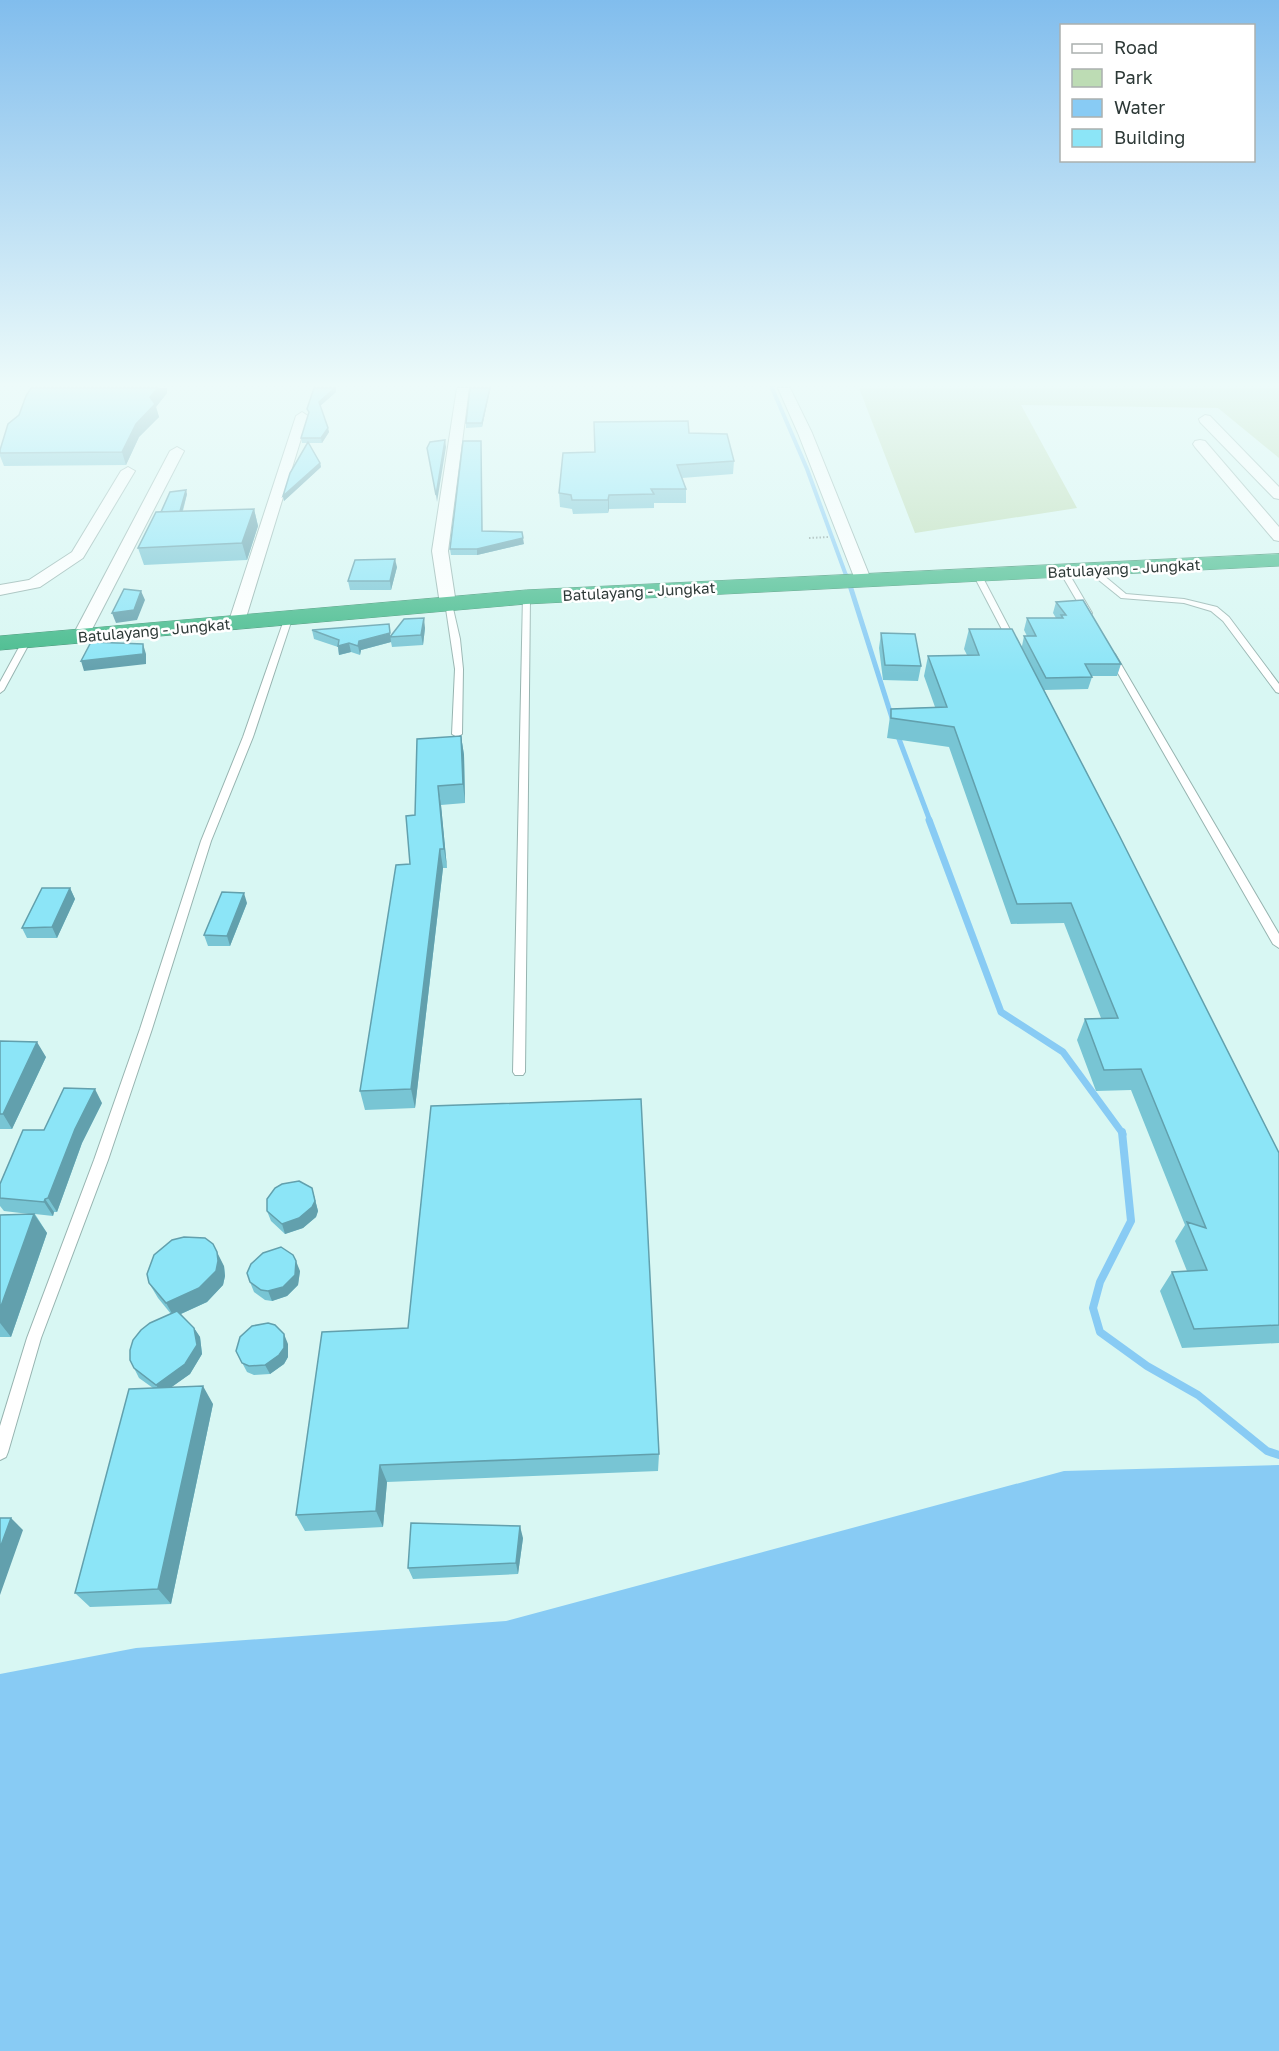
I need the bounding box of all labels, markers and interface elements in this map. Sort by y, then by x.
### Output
legend [1060,24,1255,162]
text: Road [1114,36,1158,58]
text: Park [1114,66,1153,88]
text: Water [1114,96,1165,118]
text: Building [1114,126,1185,148]
street label: Batulayang - Jungkat [1047,555,1201,581]
street label: Batulayang - Jungkat [562,578,716,604]
street label: Batulayang - Jungkat [77,614,231,646]

